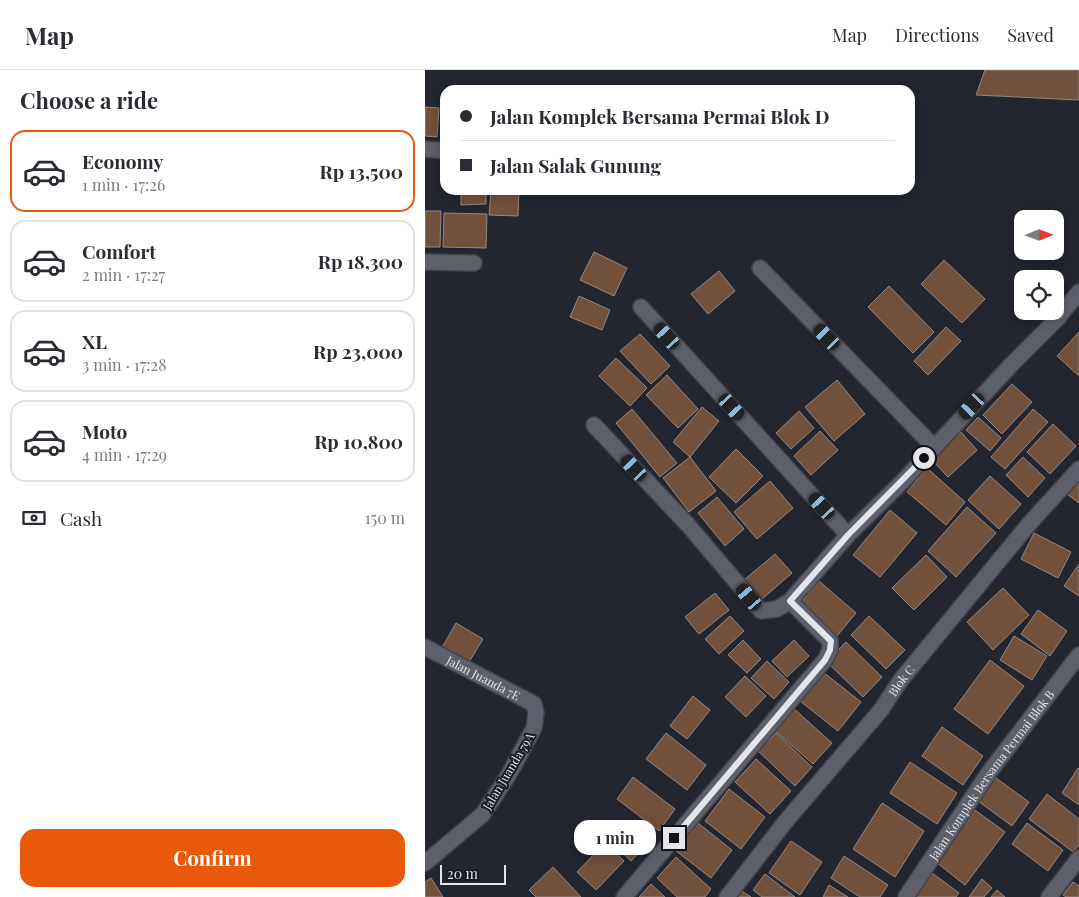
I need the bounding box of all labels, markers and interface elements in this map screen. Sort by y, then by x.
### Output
text: Map [25,19,74,51]
text: Map [832,23,867,47]
text: Directions [895,23,979,47]
text: Saved [1007,23,1054,47]
text: Choose a ride [20,85,158,115]
text: Jalan Komplek Bersama Permai Blok D [490,103,829,129]
text: Economy [82,148,163,174]
icon: car [22,149,67,194]
text: Jalan Salak Gunung [490,152,661,178]
text: Rp 13,500 [319,158,403,184]
text: 1 min · 17:26 [82,174,165,195]
north arrow [1014,210,1064,260]
map controls [1014,210,1064,320]
text: Comfort [82,238,156,264]
icon: car [22,239,67,284]
text: Rp 18,300 [318,248,403,274]
text: 2 min · 17:27 [82,264,165,285]
button: locate [1014,270,1064,320]
car [651,320,682,352]
car [811,321,842,353]
text: XL [82,328,107,354]
icon: car [22,329,67,374]
text: Rp 23,000 [313,338,403,364]
text: 3 min · 17:28 [82,354,167,375]
car [956,390,987,422]
car [716,391,747,423]
text: Moto [82,418,127,444]
icon: car [22,419,67,464]
text: Rp 10,800 [314,428,403,454]
text: 4 min · 17:29 [82,444,167,465]
route start [913,447,935,469]
car [618,452,649,484]
car [806,490,837,522]
icon: cash [20,504,48,532]
text: Cash [60,505,102,531]
text: 150 m [365,507,405,528]
car [733,581,764,613]
street label: Jalan Juanda 7E [443,651,523,703]
street label: Blok C [884,662,918,699]
street label: Jalan Komplek Bersama Permai Blok B [924,687,1057,864]
street label: Jalan Juanda 79A [478,729,538,813]
callout: 1 min [574,820,657,856]
text: 1 min [595,827,635,848]
route end [663,827,685,849]
button: Confirm [20,829,405,887]
scale bar [440,862,506,885]
text: 20 m [447,864,478,883]

